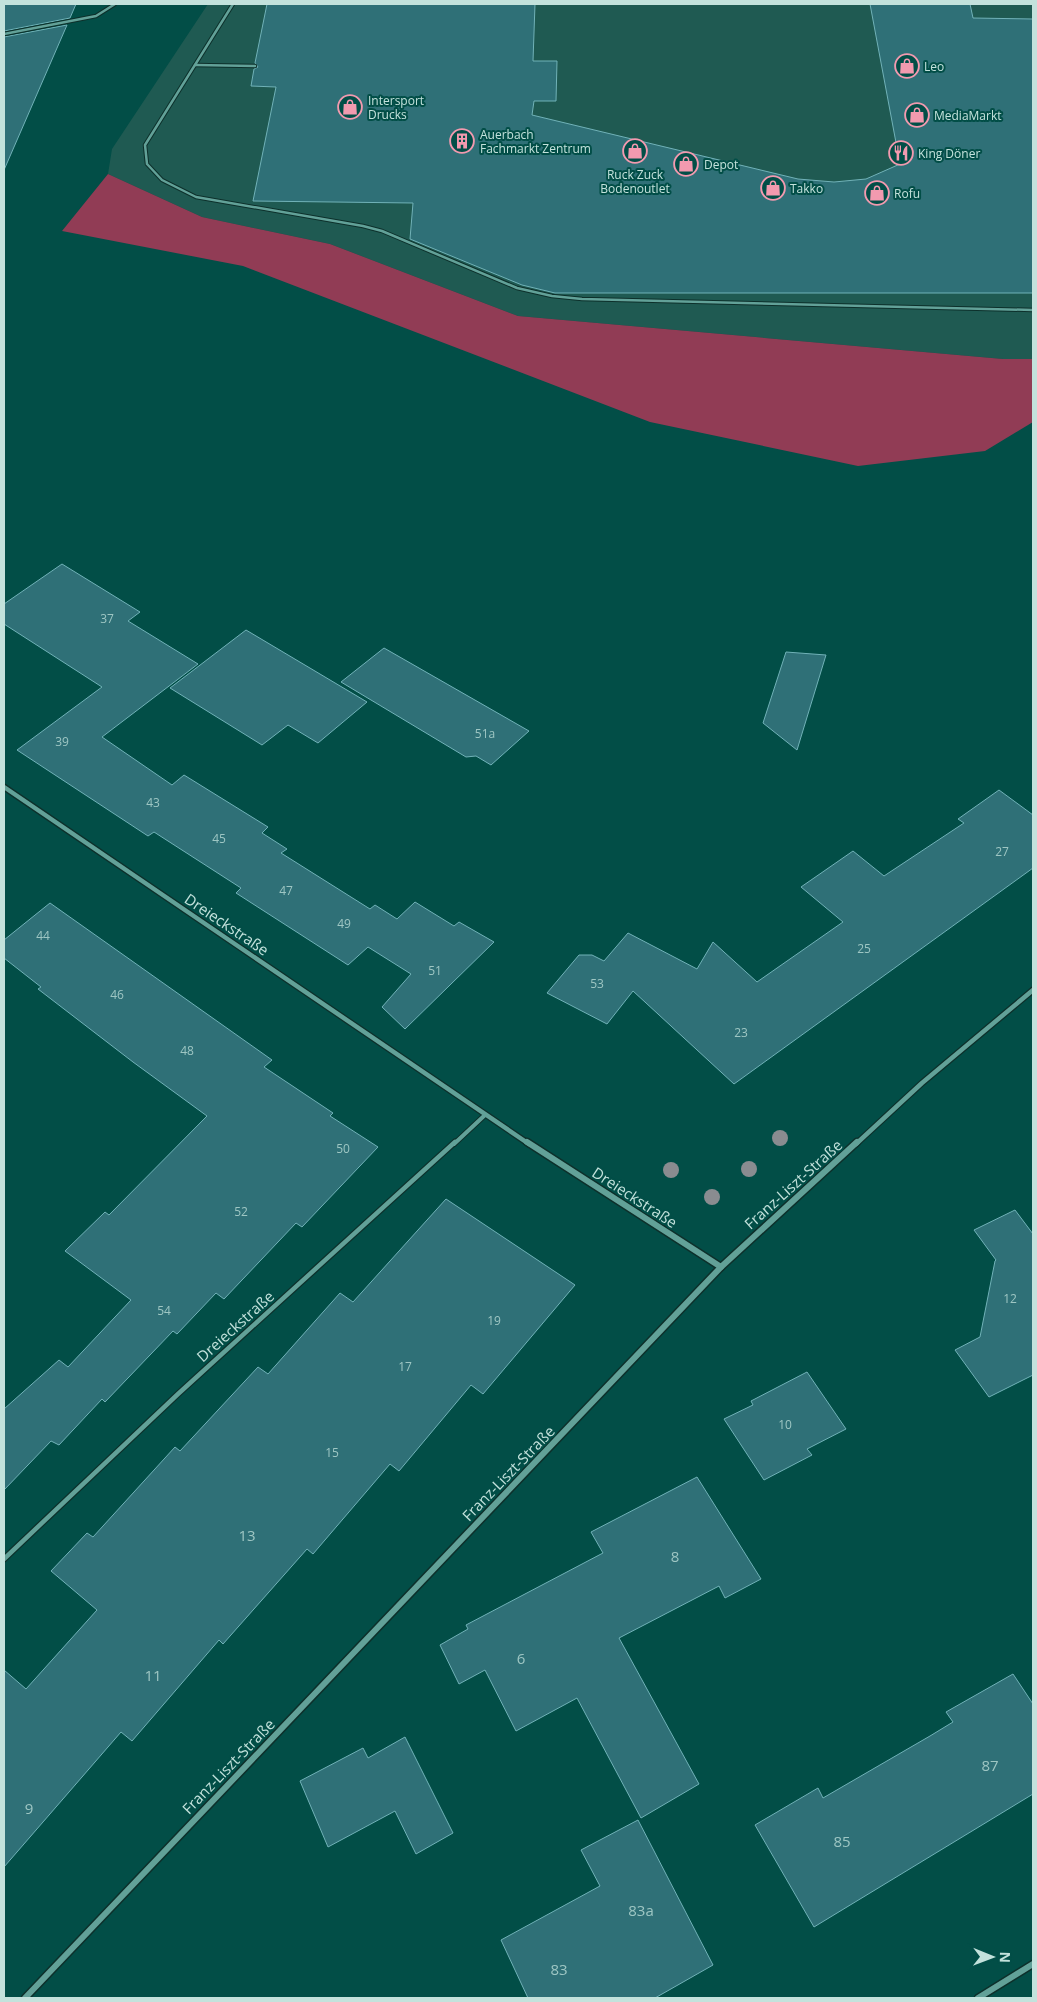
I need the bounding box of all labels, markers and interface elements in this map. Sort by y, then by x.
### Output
shop icon: Leo [894,53,920,79]
place label: Leo [924,58,944,75]
place label: Intersport Drucks [368,92,424,123]
shop icon: Intersport Drucks [337,94,363,120]
shop icon: MediaMarkt [904,102,930,128]
place label: MediaMarkt [934,107,1002,124]
place label: Auerbach Fachmarkt Zentrum [480,126,591,157]
building icon: Auerbach Fachmarkt Zentrum [449,128,475,154]
shop icon: Ruck Zuck Bodenoutlet [622,138,648,164]
restaurant icon: King Döner [888,140,914,166]
place label: King Döner [918,145,980,162]
shop icon: Depot [673,151,699,177]
place label: Depot [704,156,738,173]
place label: Ruck Zuck Bodenoutlet [600,166,670,197]
shop icon: Takko [760,175,786,201]
place label: Takko [790,180,823,197]
shop icon: Rofu [864,180,890,206]
place label: Rofu [894,185,920,202]
house number: 37 [100,610,114,627]
house number: 51a [475,725,495,742]
house number: 39 [55,733,69,750]
house number: 43 [146,794,160,811]
house number: 45 [212,830,226,847]
house number: 27 [995,843,1009,860]
house number: 47 [279,882,293,899]
street label: Dreieckstraße [181,888,273,960]
house number: 49 [337,915,351,932]
house number: 44 [36,927,50,944]
house number: 25 [857,940,871,957]
house number: 51 [428,962,442,979]
house number: 53 [590,975,604,992]
house number: 46 [110,986,124,1003]
house number: 23 [734,1024,748,1041]
house number: 48 [180,1042,194,1059]
street label: Franz-Liszt-Straße [740,1135,846,1233]
house number: 50 [336,1140,350,1157]
street label: Dreieckstraße [589,1162,681,1232]
house number: 52 [234,1203,248,1220]
street label: Dreieckstraße [192,1286,278,1366]
house number: 12 [1003,1290,1017,1307]
house number: 54 [157,1302,171,1319]
house number: 19 [487,1312,501,1329]
house number: 17 [398,1358,412,1375]
house number: 10 [778,1416,792,1433]
street label: Franz-Liszt-Straße [457,1421,559,1525]
house number: 15 [325,1444,339,1461]
house number: 13 [238,1525,256,1545]
house number: 8 [671,1546,679,1566]
house number: 6 [517,1648,525,1668]
house number: 11 [144,1665,162,1685]
street label: Franz-Liszt-Straße [177,1714,279,1818]
house number: 87 [981,1755,999,1775]
house number: 9 [25,1798,33,1818]
house number: 85 [833,1831,851,1851]
house number: 83a [628,1900,654,1920]
north arrow [967,1932,1017,1982]
text: N [996,1951,1015,1963]
house number: 83 [550,1959,568,1979]

